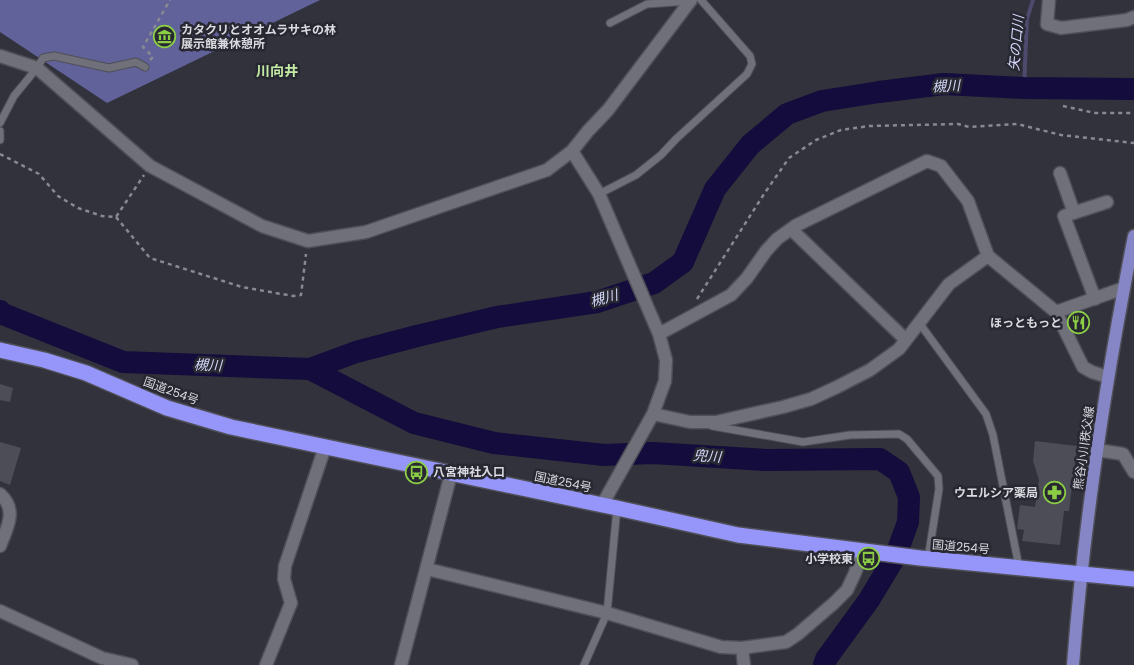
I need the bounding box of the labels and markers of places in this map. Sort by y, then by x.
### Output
place label: カタクリとオオムラサキの林 展示館兼休憩所 [181,21,336,52]
museum icon: カタクリとオオムラサキの林 展示館兼休憩所 [153,25,177,49]
restaurant icon: ほっともっと [1066,311,1090,335]
place label: ほっともっと [990,314,1062,331]
bus stop icon: 八宮神社入口 [405,460,429,484]
place label: 八宮神社入口 [433,463,505,480]
pharmacy icon: ウエルシア薬局 [1042,481,1066,505]
place label: ウエルシア薬局 [954,484,1038,501]
bus stop icon: 小学校東 [857,547,881,571]
place label: 小学校東 [805,550,853,567]

